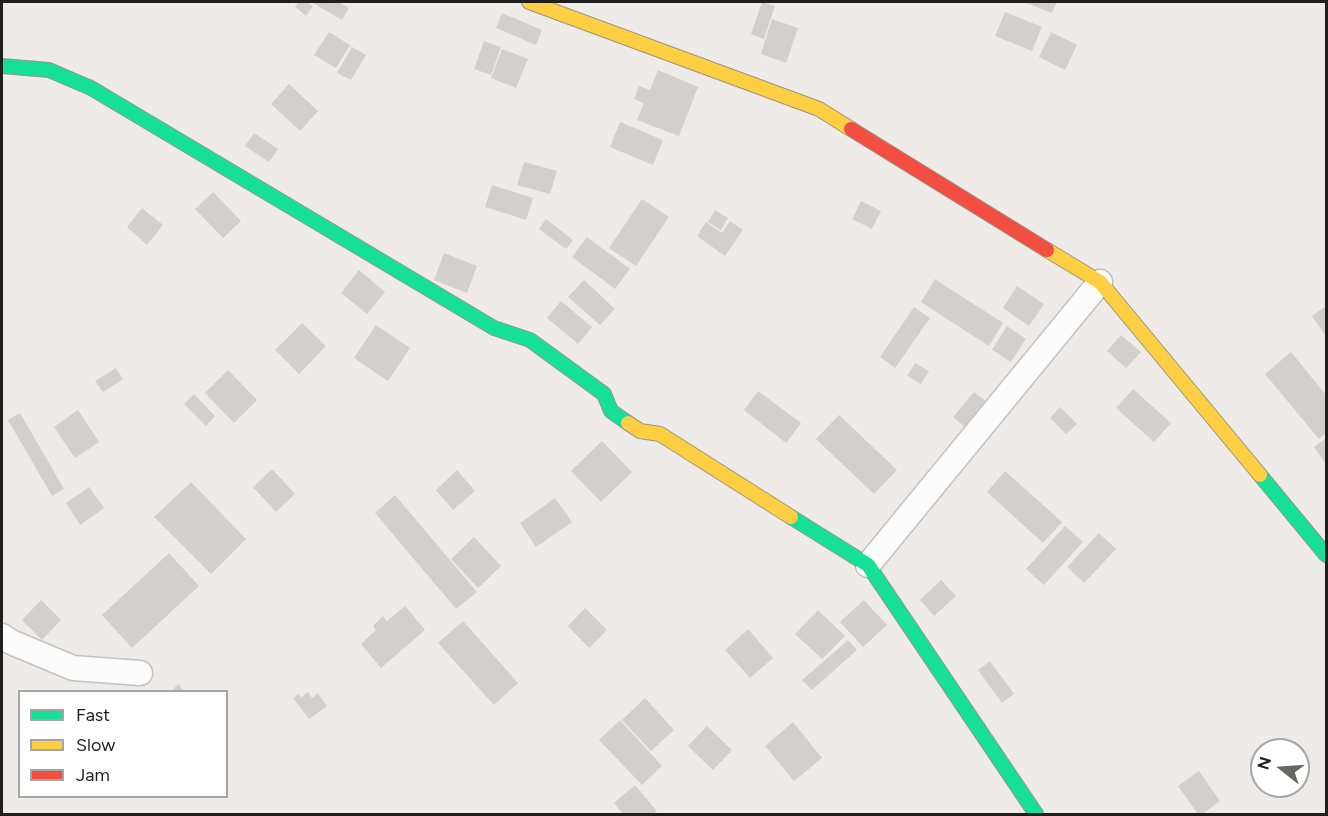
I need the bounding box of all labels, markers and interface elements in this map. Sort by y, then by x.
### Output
legend [18,690,228,798]
text: Fast [76,704,110,726]
text: Slow [76,734,115,756]
north arrow [1250,738,1310,798]
text: N [1253,754,1275,772]
text: Jam [76,764,110,786]

